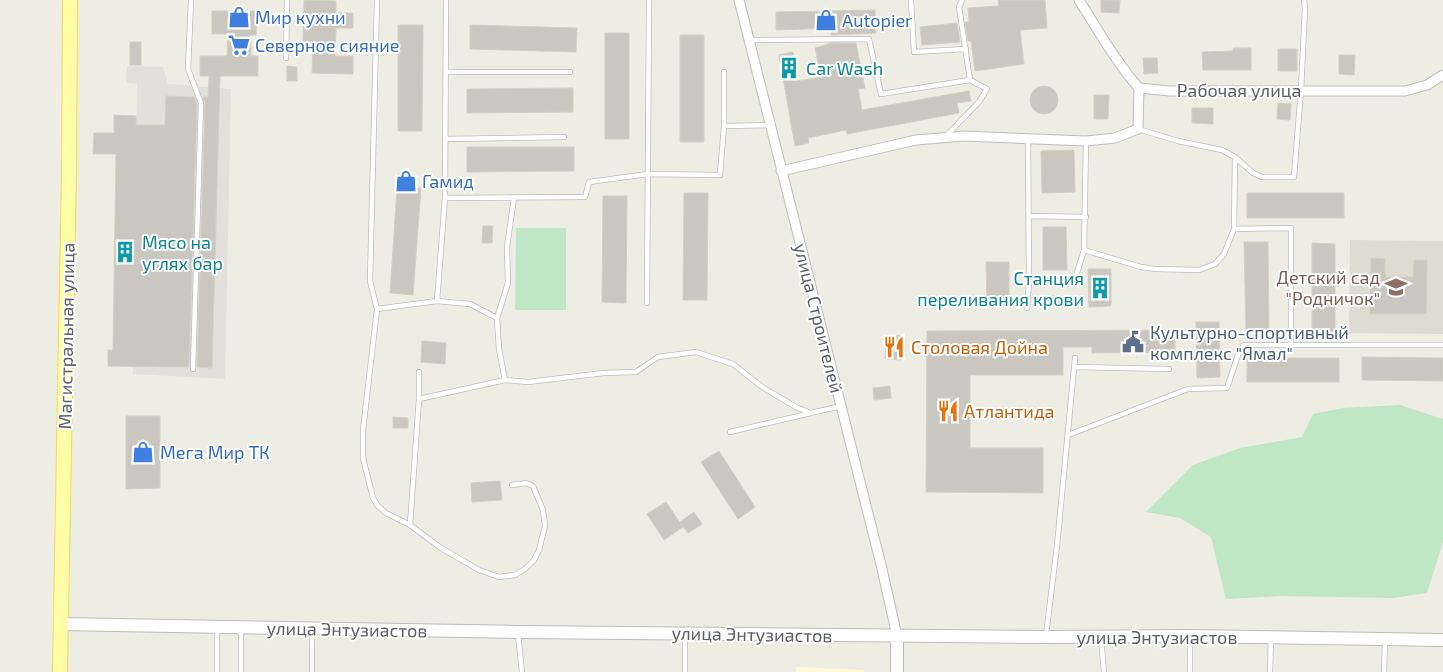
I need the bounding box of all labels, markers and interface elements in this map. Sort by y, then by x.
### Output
shop icon: Мир кухни [226,4,252,30]
place label: Мир кухни [255,6,346,28]
shop icon: Autopier [813,7,839,33]
place label: Autopier [842,9,912,31]
supermarket icon: Северное сияние [226,32,252,58]
place label: Северное сияние [255,34,399,56]
building icon: Car Wash [776,55,802,81]
place label: Car Wash [806,57,883,79]
street label: Рабочая улица [1177,79,1301,101]
shop icon: Гамид [393,168,419,194]
place label: Гамид [422,170,474,192]
place label: Мясо на углях бар [142,231,223,274]
building icon: Мясо на углях бар [112,239,138,265]
street label: улица Строителей [790,241,848,395]
street label: Магистральная улица [53,243,79,429]
place label: Детский сад "Родничок" [1276,266,1380,309]
place label: Станция переливания крови [917,267,1084,310]
school or university icon: Детский сад "Родничок" [1383,274,1409,300]
building icon: Станция переливания крови [1087,275,1113,301]
place label: Культурно-спортивный комплекс "Ямал" [1150,321,1349,364]
public building icon: Культурно-спортивный комплекс "Ямал" [1120,329,1146,355]
restaurant icon: Столовая Дойна [881,334,907,360]
place label: Столовая Дойна [911,336,1048,358]
restaurant icon: Атлантида [935,398,961,424]
place label: Атлантида [964,400,1054,422]
shop icon: Мега Мир ТК [130,439,156,465]
place label: Мега Мир ТК [160,441,270,463]
street label: улица Энтузиастов [266,617,428,641]
street label: улица Энтузиастов [671,622,833,646]
street label: улица Энтузиастов [1077,626,1237,648]

